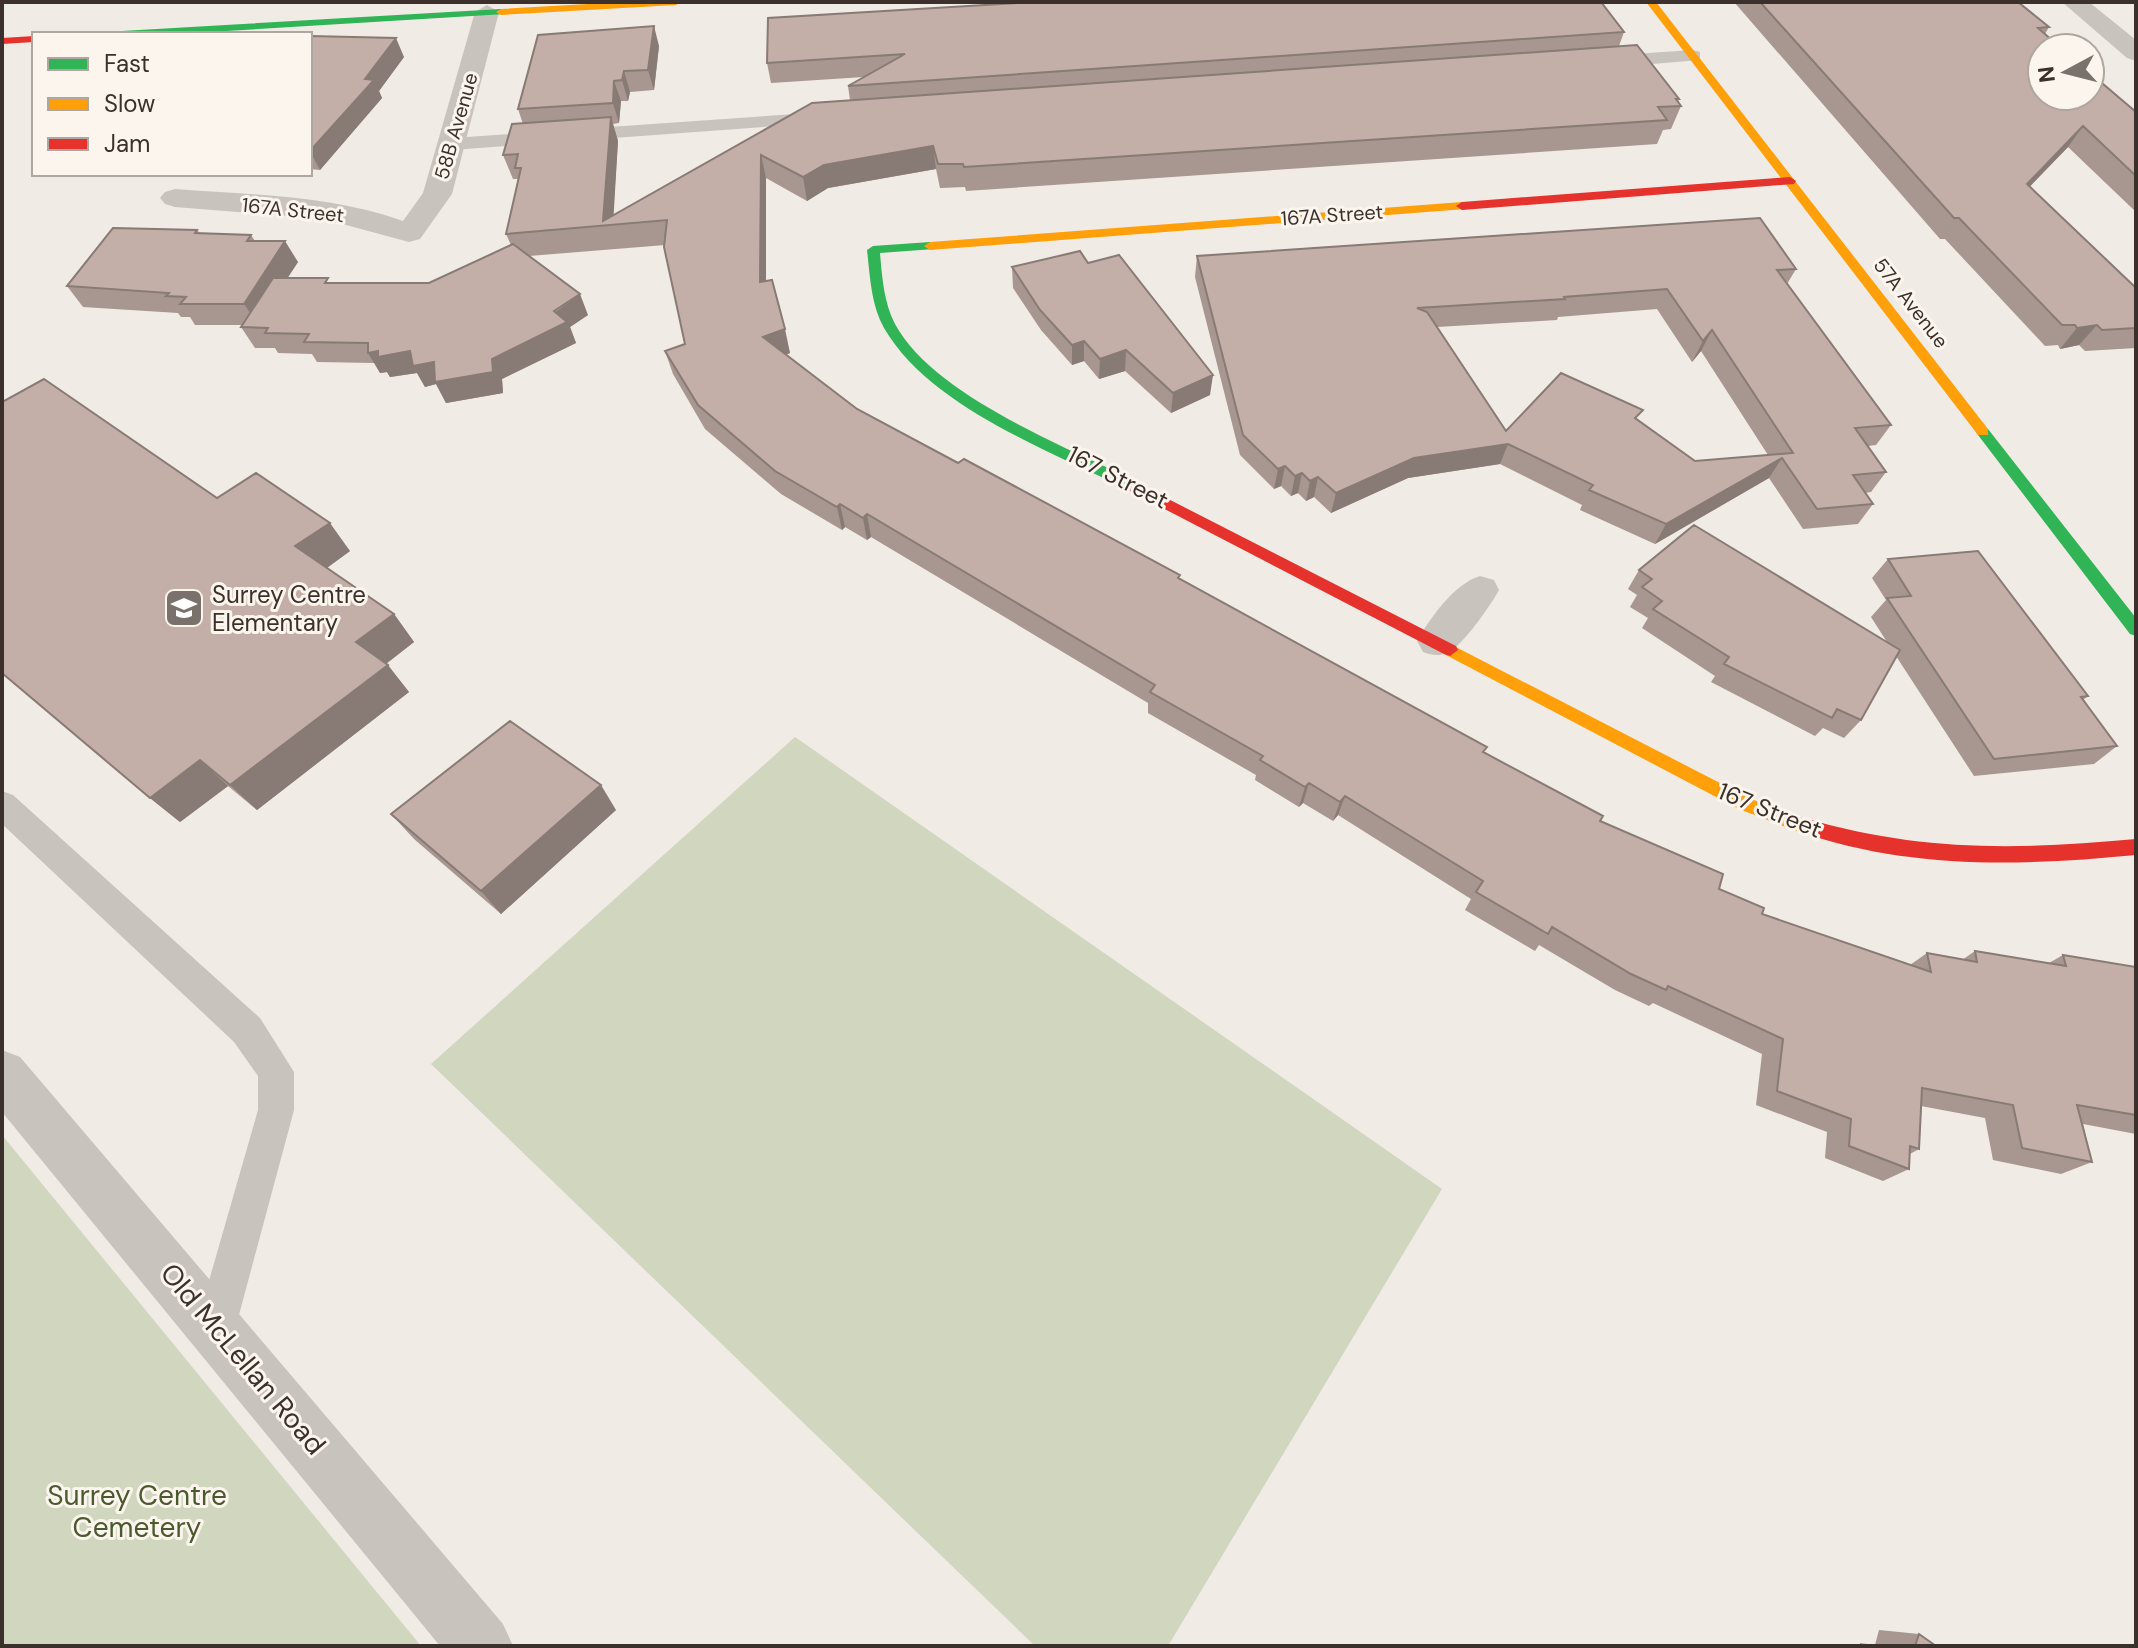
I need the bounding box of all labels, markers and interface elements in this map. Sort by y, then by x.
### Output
legend [32,32,312,176]
north arrow [2026,32,2106,112]
text: Fast [104,48,150,79]
text: N [2031,65,2062,84]
street label: 58B Avenue [428,70,484,182]
text: Slow [104,88,155,119]
text: Jam [104,128,150,159]
street label: 167A Street [241,192,345,228]
street label: 167A Street [1280,198,1384,232]
street label: 57A Avenue [1868,253,1954,353]
street label: 167 Street [1062,438,1174,516]
place label: Surrey Centre Elementary [212,579,366,638]
school or university icon: Surrey Centre Elementary [163,587,205,629]
street label: 167 Street [1714,775,1826,845]
street label: Old McLellan Road [152,1256,334,1462]
park label: Surrey Centre Cemetery [47,1477,227,1546]

